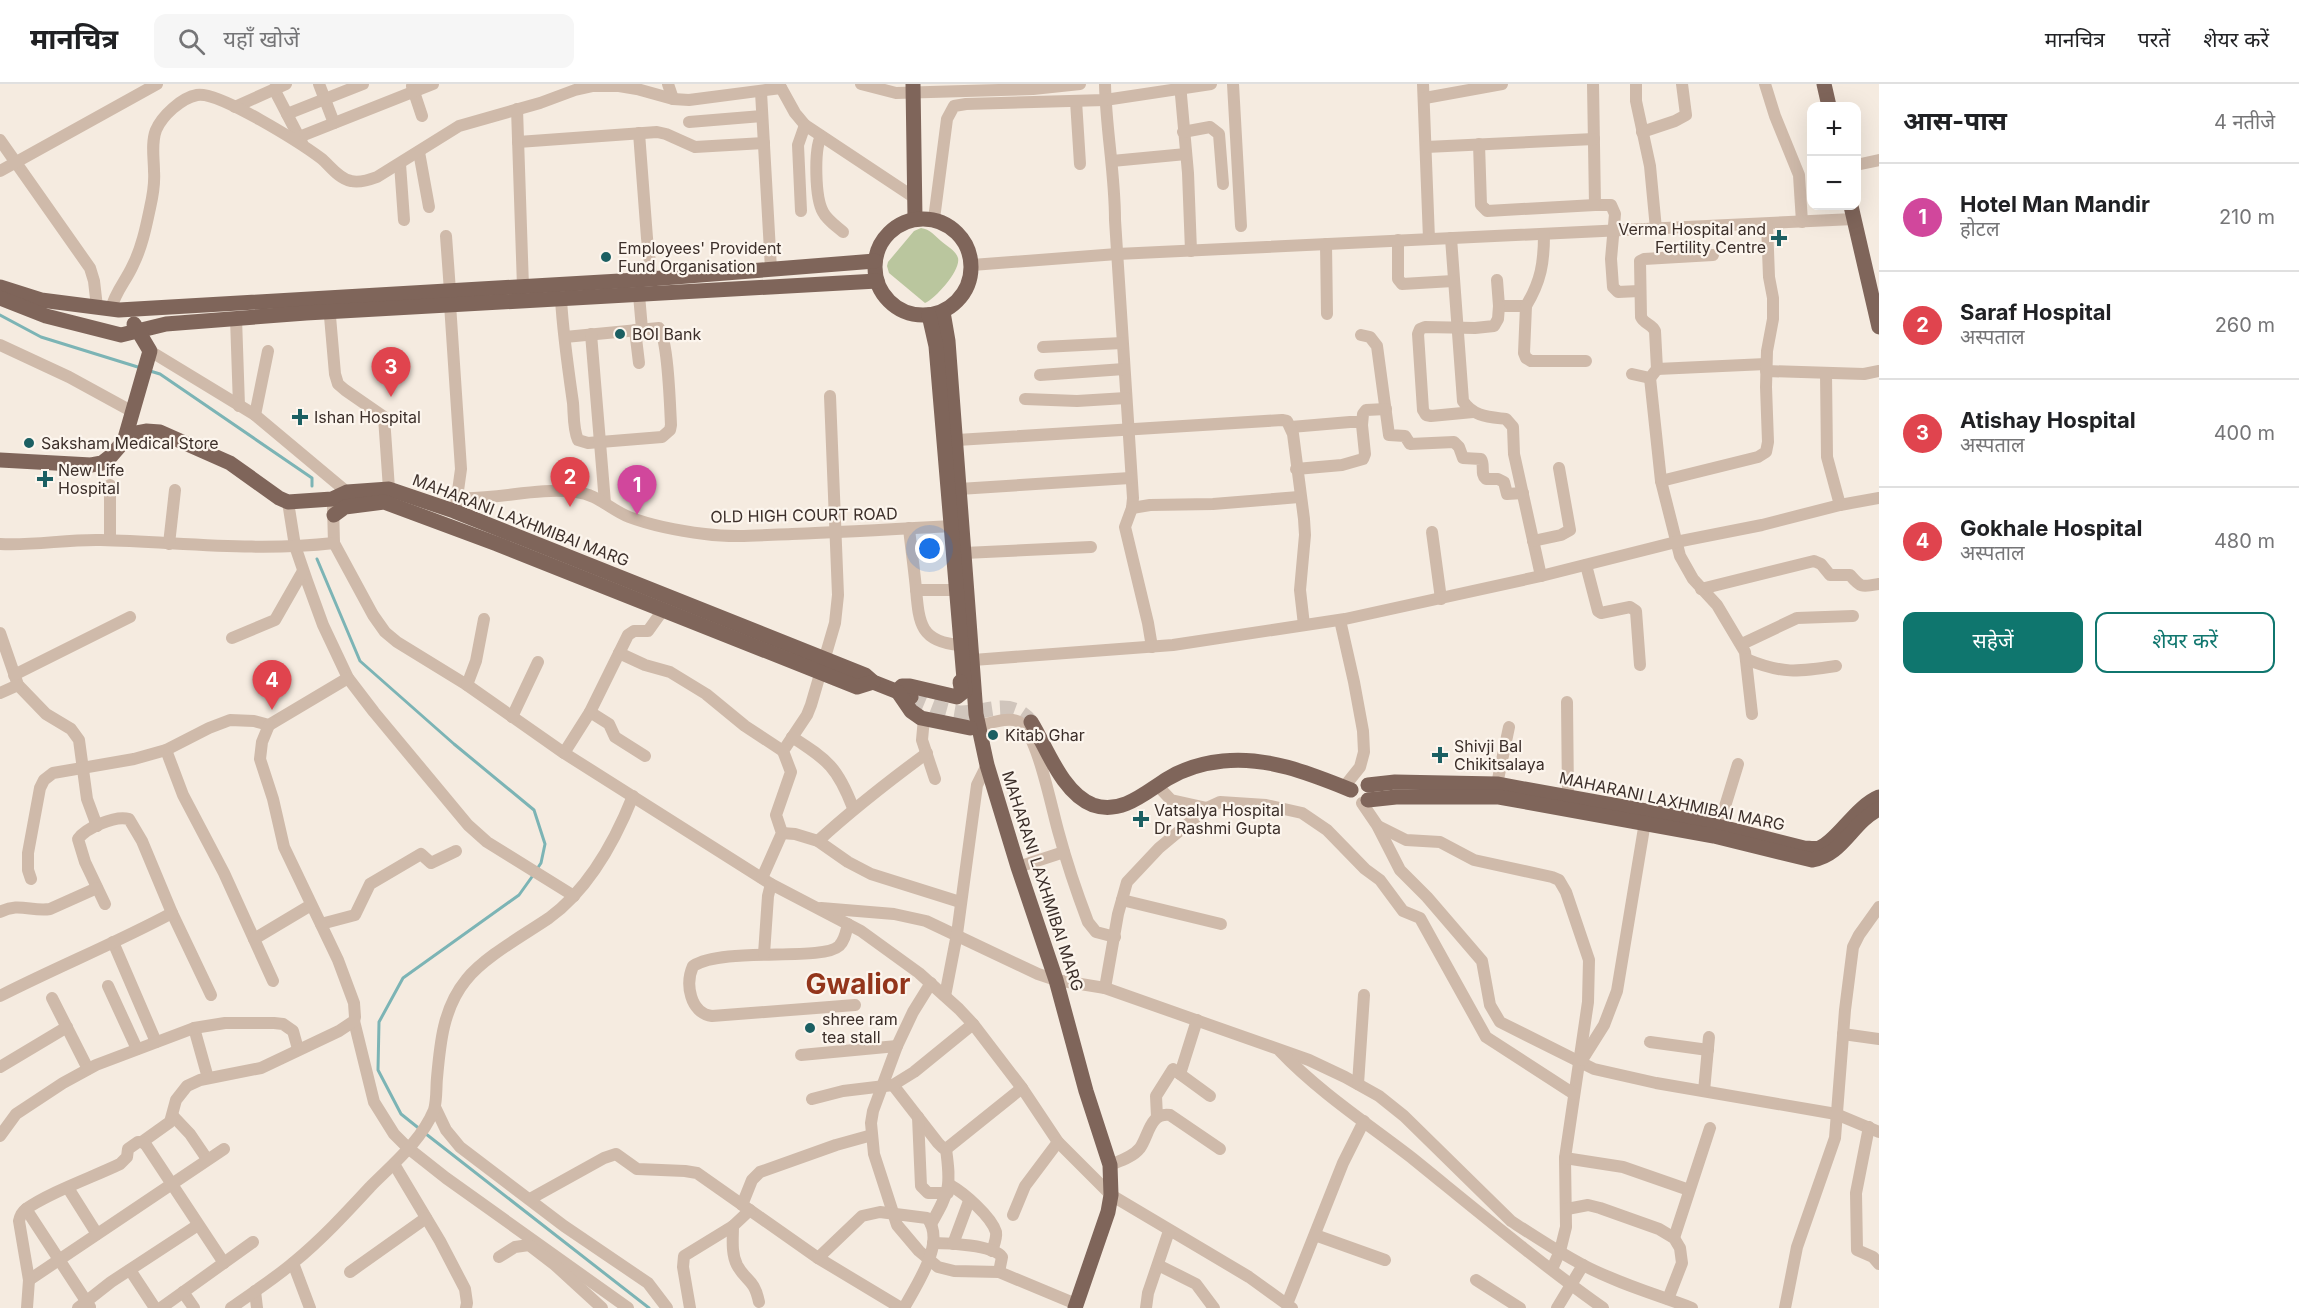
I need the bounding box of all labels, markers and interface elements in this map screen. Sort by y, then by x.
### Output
search box [154,14,574,68]
text: मानचित्र [30,22,118,56]
icon: search [175,25,208,58]
text: यहाँ खोजें [223,26,300,52]
text: मानचित्र [2045,27,2105,52]
text: परतें [2138,27,2170,52]
text: शेयर करें [2203,27,2269,52]
map controls [1807,102,1861,210]
button: + [1807,102,1861,156]
text: आस-पास [1903,105,2007,136]
text: 4 नतीजे [2214,110,2275,134]
button: − [1807,156,1861,210]
text: Hotel Man Mandir [1960,191,2150,217]
text: 1 [1918,205,1927,229]
text: 210 m [2219,205,2275,229]
text: होटल [1960,217,1999,241]
place label: Verma Hospital and Fertility Centre [1618,219,1766,257]
marker: Verma Hospital and Fertility Centre [1770,229,1788,247]
place label: Employees' Provident Fund Organisation [618,238,782,276]
marker: Employees' Provident Fund Organisation [599,250,613,264]
text: Saraf Hospital [1960,299,2112,325]
text: 2 [1916,313,1929,337]
text: 260 m [2215,313,2275,337]
place label: BOI Bank [632,324,701,344]
text: अस्पताल [1960,325,2025,349]
marker: BOI Bank [613,327,627,341]
pin: 3 [372,348,410,397]
place label: Ishan Hospital [314,407,421,427]
text: Atishay Hospital [1960,407,2136,433]
marker: Ishan Hospital [291,408,309,426]
text: 3 [1916,421,1929,445]
text: 400 m [2214,421,2275,445]
place label: Saksham Medical Store [41,433,219,453]
text: अस्पताल [1960,433,2025,457]
marker: Saksham Medical Store [22,436,36,450]
pin: 2 [550,458,590,507]
place label: New Life Hospital [58,460,124,498]
pin: 1 [618,466,656,515]
street label: MAHARANI LAXHMIBAI MARG [410,469,632,571]
marker: New Life Hospital [36,470,54,488]
street label: OLD HIGH COURT ROAD [710,503,898,527]
text: Gokhale Hospital [1960,515,2143,541]
text: 4 [1916,529,1929,553]
text: 480 m [2214,529,2275,553]
your location [915,534,944,563]
text: अस्पताल [1960,541,2025,565]
button: सहेजें [1903,612,2083,673]
button: शेयर करें [2095,612,2275,673]
pin: 4 [252,660,292,710]
place label: Kitab Ghar [1005,725,1085,745]
marker: Kitab Ghar [986,728,1000,742]
place label: Shivji Bal Chikitsalaya [1454,736,1545,774]
marker: Shivji Bal Chikitsalaya [1431,746,1449,764]
street label: MAHARANI LAXHMIBAI MARG [1557,767,1787,835]
street label: MAHARANI LAXHMIBAI MARG [998,768,1088,994]
place label: Vatsalya Hospital Dr Rashmi Gupta [1154,800,1284,838]
marker: Vatsalya Hospital Dr Rashmi Gupta [1132,810,1150,828]
district label: Gwalior [806,967,910,1001]
place label: shree ram tea stall [822,1009,898,1047]
marker: shree ram tea stall [803,1021,817,1035]

